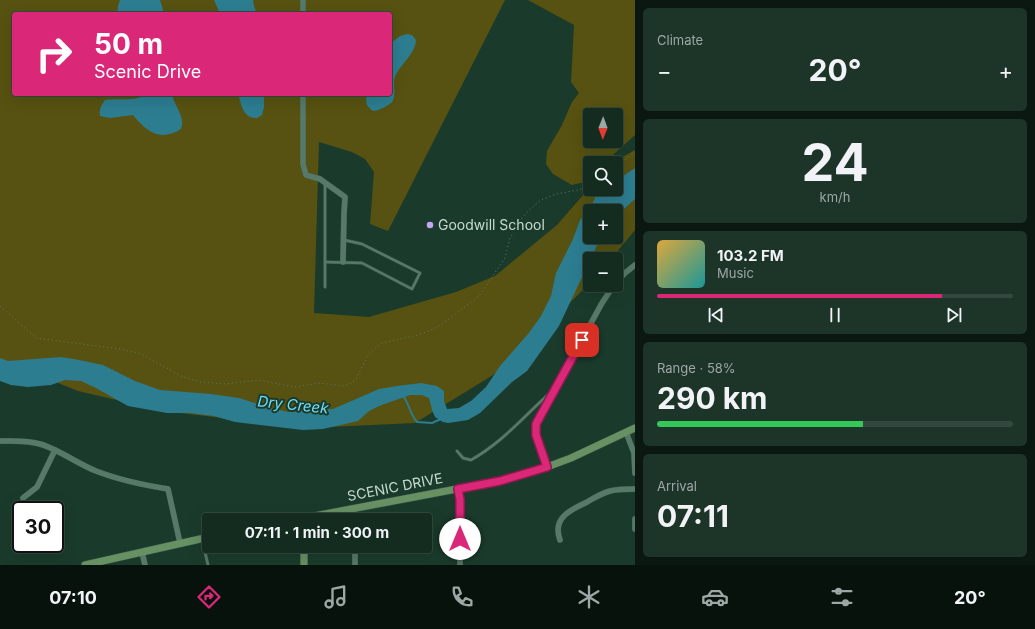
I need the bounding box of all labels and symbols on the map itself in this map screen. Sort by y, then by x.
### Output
north arrow [583,108,623,148]
place label: Goodwill School [438,216,545,233]
marker: Goodwill School [425,220,435,230]
pin [565,323,599,357]
water label: Dry Creek [257,391,330,418]
street label: SCENIC DRIVE [346,469,444,504]
speed limit sign: 30 [12,501,64,553]
position arrow [439,518,481,560]

